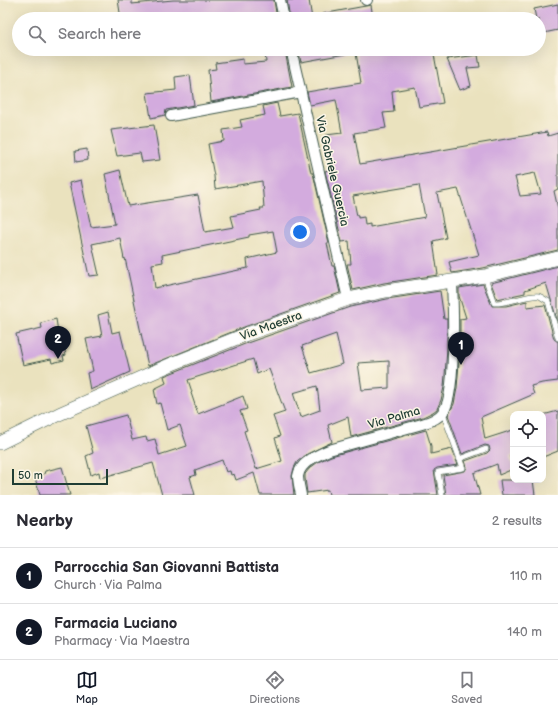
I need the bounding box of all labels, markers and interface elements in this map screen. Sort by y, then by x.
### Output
search box [12,12,546,56]
icon: search [26,23,48,45]
text: Search here [58,25,141,44]
street label: Via Gabriele Guercia [312,114,352,228]
your location [290,222,310,242]
street label: Via Maestra [238,308,304,344]
pin: 2 [45,326,71,359]
pin: 1 [448,332,474,365]
street label: Via Palma [366,403,422,433]
map controls [510,411,546,483]
button: locate [510,411,546,447]
button: layers [510,447,546,483]
scale bar [12,467,108,486]
text: 50 m [18,469,43,482]
text: Nearby [16,511,73,531]
text: 2 results [492,513,542,529]
text: Parrocchia San Giovanni Battista [54,558,279,577]
text: 1 [26,568,32,584]
text: 110 m [510,568,542,584]
text: Church · Via Palma [54,577,162,593]
text: Farmacia Luciano [54,614,177,633]
text: 2 [25,624,33,640]
text: 140 m [507,624,542,640]
text: Pharmacy · Via Maestra [54,633,190,649]
tab: Map [76,669,98,706]
tab: Directions [249,669,300,706]
tab: Saved [451,669,482,706]

